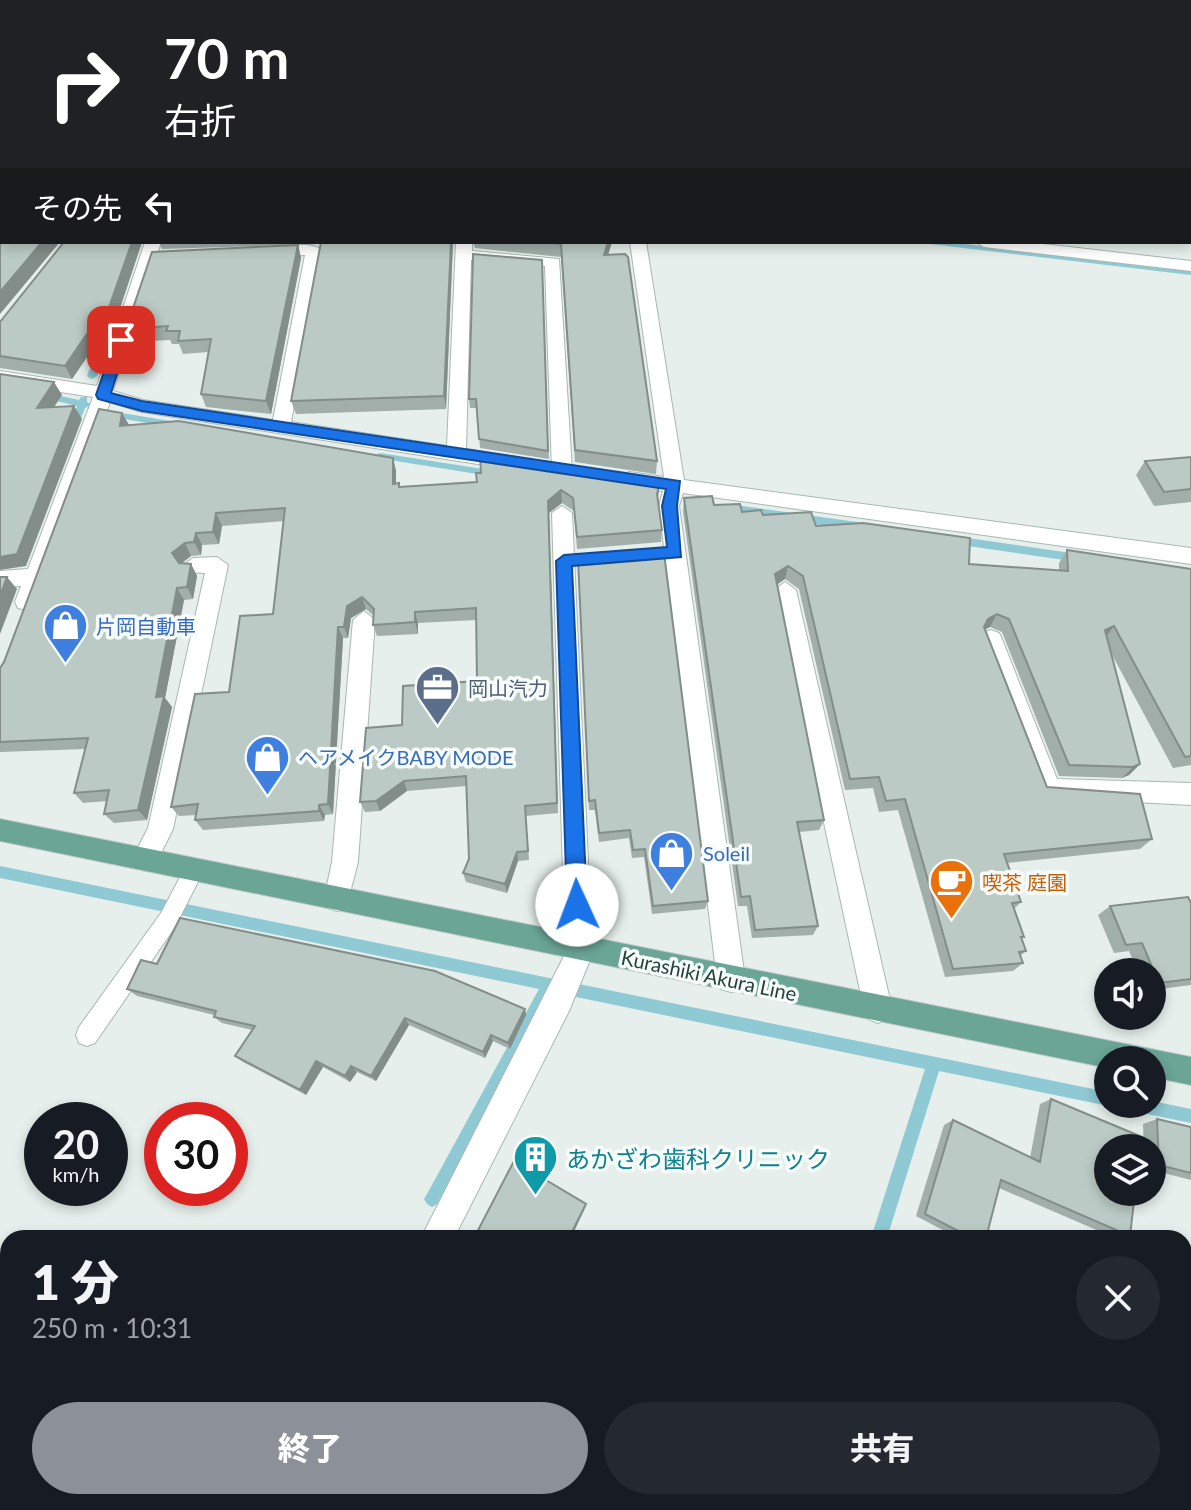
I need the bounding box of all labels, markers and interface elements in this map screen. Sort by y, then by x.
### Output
text: 70 m [164,24,289,91]
icon: right [32,32,136,136]
text: 右折 [164,98,236,142]
icon: left [138,184,182,228]
text: その先 [32,189,122,225]
pin [87,306,155,374]
icon: arrive [99,318,143,362]
shop icon: 片岡自動車 [41,602,89,665]
place label: 片岡自動車 [96,614,196,638]
office icon: 岡山汽力 [413,664,461,727]
place label: 岡山汽力 [468,676,548,700]
shop icon: ヘアメイクBABY MODE [243,733,291,796]
place label: ヘアメイクBABY MODE [298,745,514,769]
shop icon: Soleil [648,829,696,892]
place label: Soleil [703,841,750,865]
cafe icon: 喫茶 庭園 [927,858,975,921]
position arrow [535,863,619,947]
place label: 喫茶 庭園 [982,870,1067,894]
street label: Kurashiki Akura Line [619,945,799,1005]
map controls [1094,958,1166,1206]
button: sound [1094,958,1166,1030]
button: search [1094,1046,1166,1118]
speed limit sign: 30 [144,1102,248,1206]
text: 20 [53,1120,99,1168]
building icon: あかざわ歯科クリニック [511,1134,559,1197]
button: layers [1094,1134,1166,1206]
place label: あかざわ歯科クリニック [566,1144,830,1173]
text: km/h [53,1162,99,1186]
text: 1 分 [32,1253,119,1310]
button: close [1076,1256,1160,1340]
text: 250 m · 10:31 [32,1312,192,1344]
button: 終了 [32,1402,588,1494]
button: 共有 [604,1402,1160,1494]

